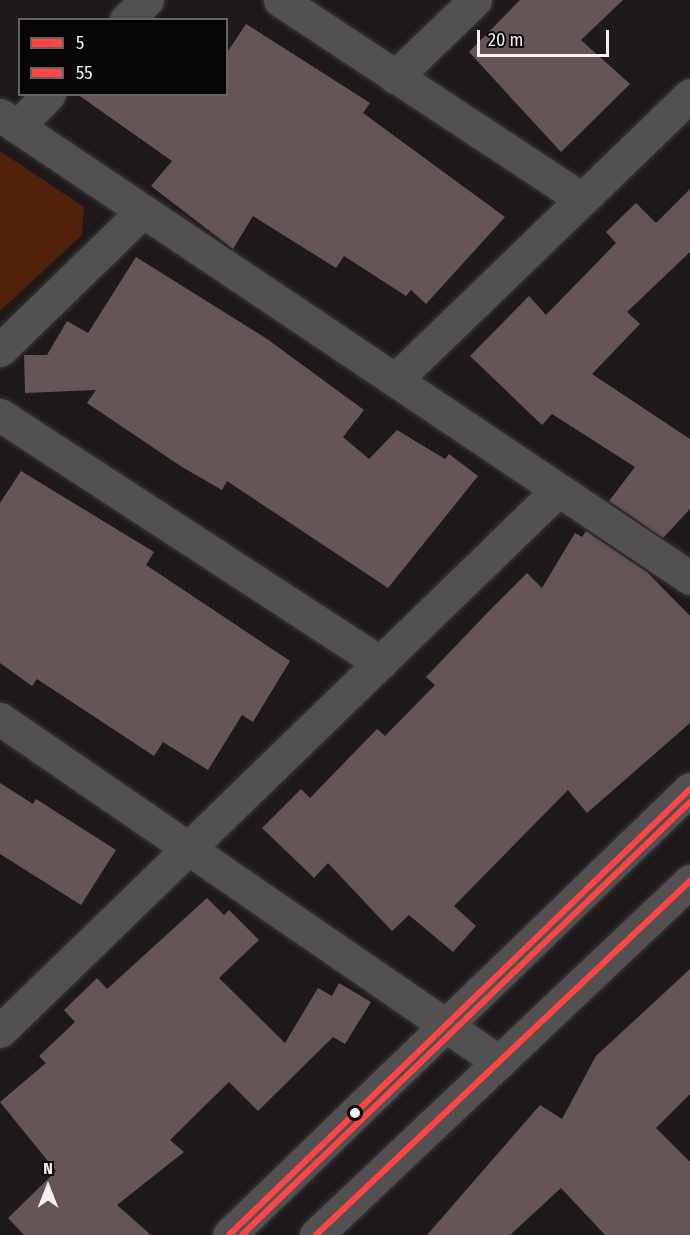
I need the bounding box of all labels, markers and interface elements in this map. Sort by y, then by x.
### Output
legend [18,18,228,96]
scale bar [480,18,612,56]
text: 20 m [488,29,523,51]
text: 5 [76,32,84,54]
text: 55 [76,62,92,84]
unlabelled marker [349,1107,361,1119]
north arrow [18,1157,78,1217]
text: N [43,1159,53,1178]

